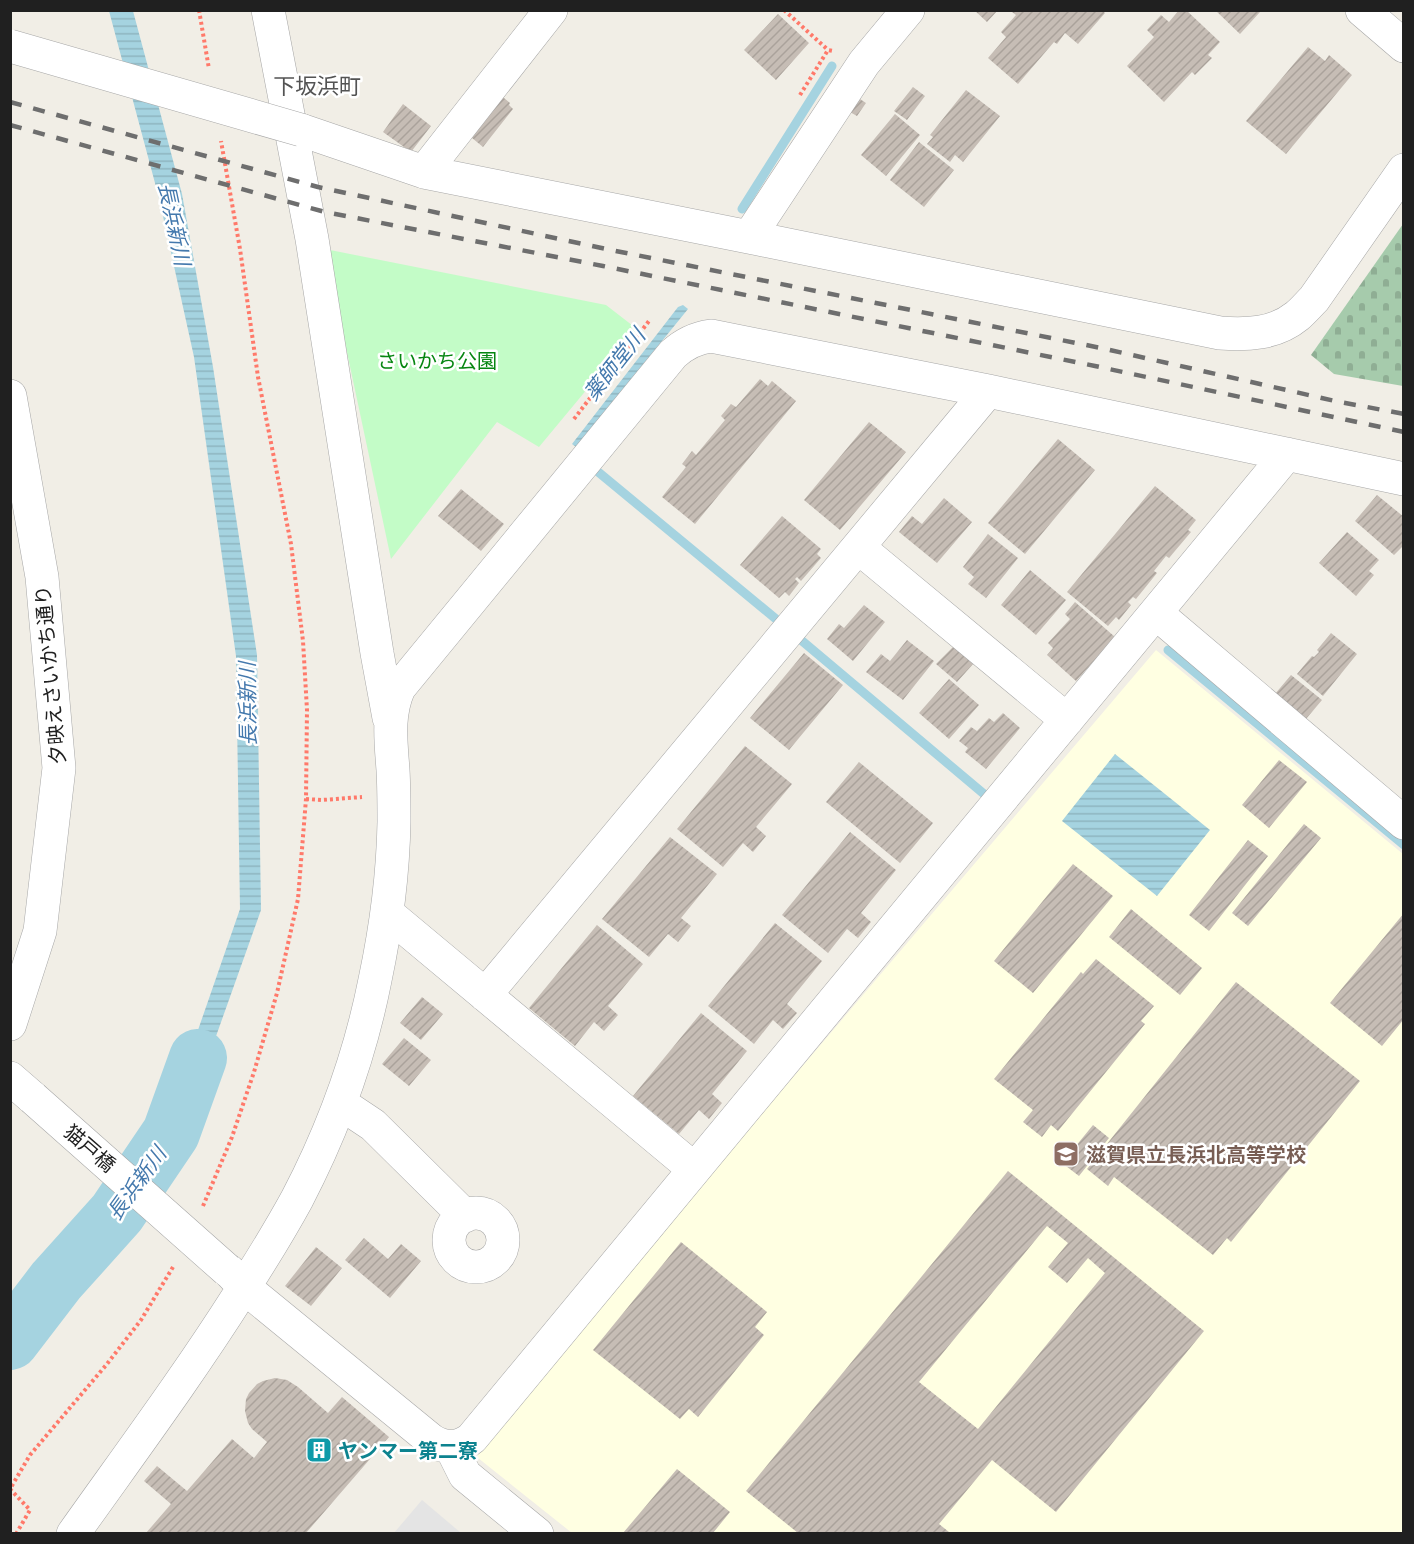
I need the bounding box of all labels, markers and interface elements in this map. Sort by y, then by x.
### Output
district label: 下坂浜町 [273,71,361,100]
water label: 長浜新川 [153,180,198,270]
water label: 薬師堂川 [577,321,652,406]
park label: さいかち公園 [377,347,497,374]
street label: 夕映えさいかち通り [29,584,71,766]
water label: 長浜新川 [232,660,262,746]
street label: 猫戸橋 [59,1118,121,1178]
water label: 長浜新川 [100,1139,173,1225]
school or university icon: 滋賀県立長浜北高等学校 [1051,1139,1081,1169]
place label: 滋賀県立長浜北高等学校 [1086,1141,1306,1168]
building icon: ヤンマー第二寮 [304,1435,334,1465]
place label: ヤンマー第二寮 [338,1437,478,1464]

